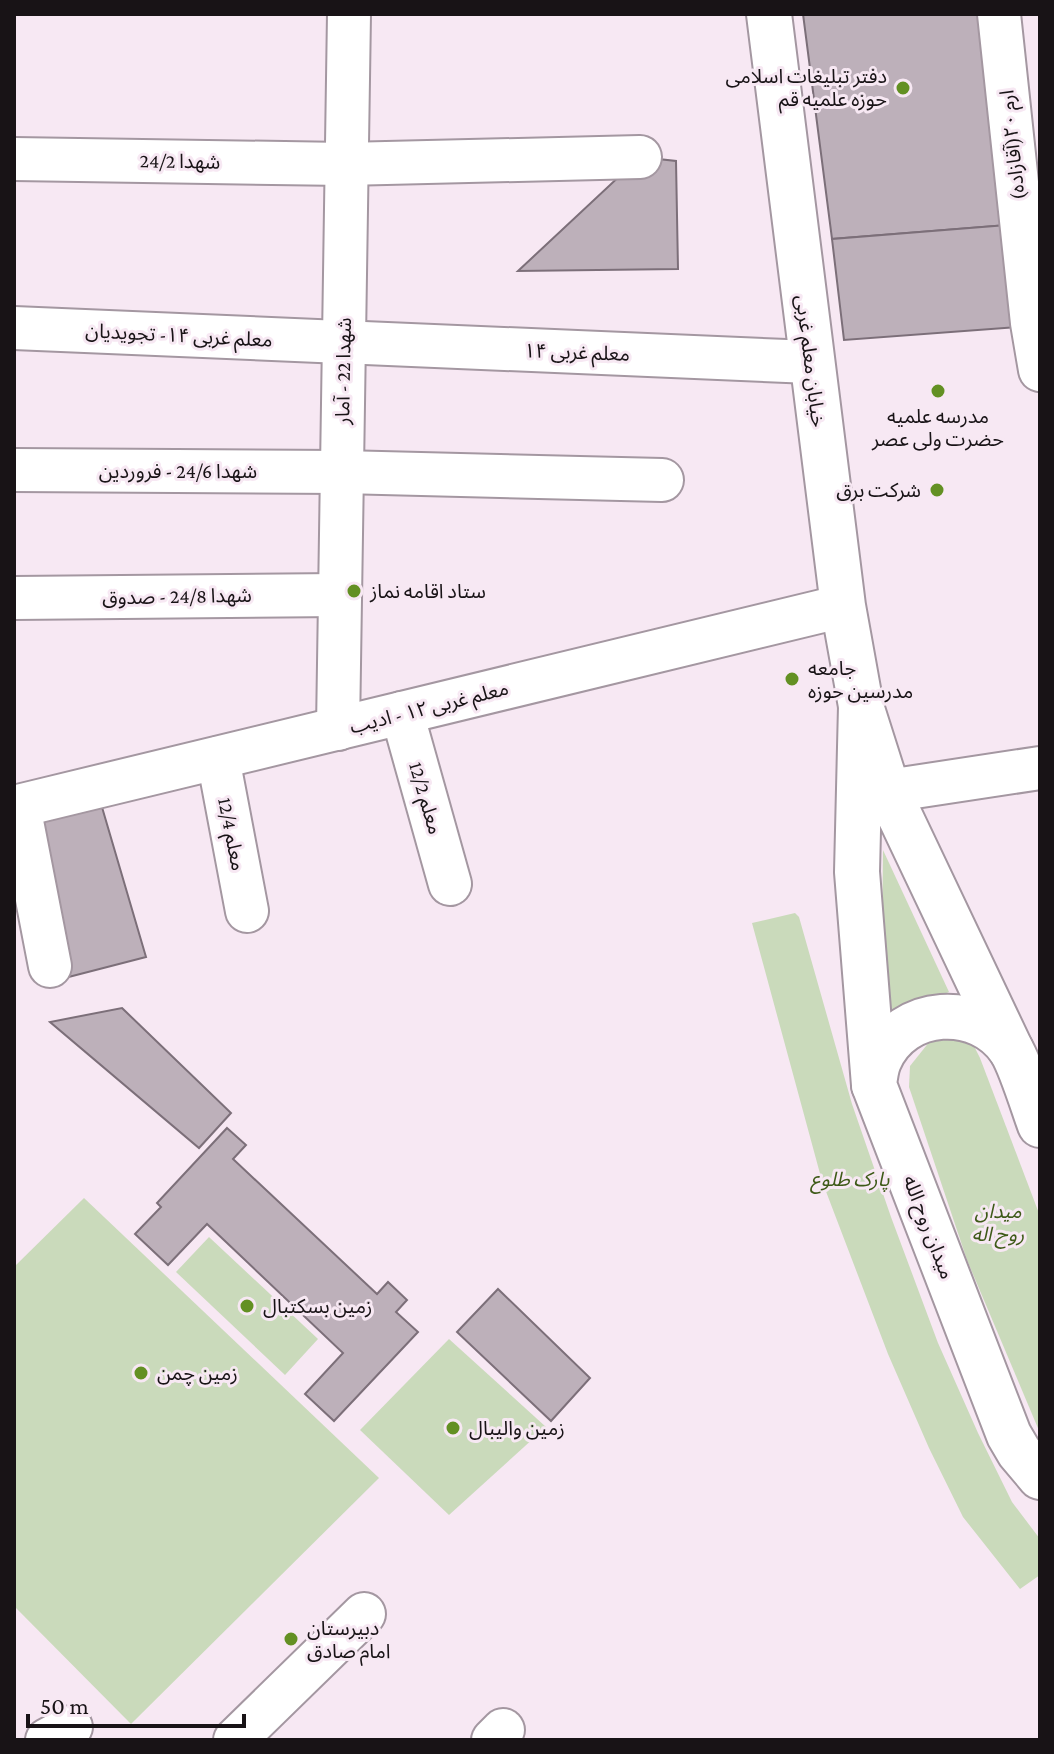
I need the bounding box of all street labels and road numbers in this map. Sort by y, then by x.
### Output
street label: ارم ۲۰(آقازاده) [995,89,1033,201]
street label: شهدا 24/2 [139,149,221,173]
street label: خیابان معلم غربی [788,294,830,429]
street label: شهدا 22 - آمار [331,317,356,426]
street label: معلم غربی ۱۴- تجویدیان [85,319,273,355]
street label: معلم غربی ۱۴ [523,339,630,369]
street label: شهدا 24/6 - فروردین [99,460,257,483]
street label: شهدا 24/8 - صدوق [102,584,252,609]
street label: معلم غربی ۱۲ - ادیب [347,677,512,741]
street label: معلم 12/2 [401,759,447,838]
street label: معلم 12/4 [210,796,250,873]
street label: میدان روح الله [895,1172,959,1283]

